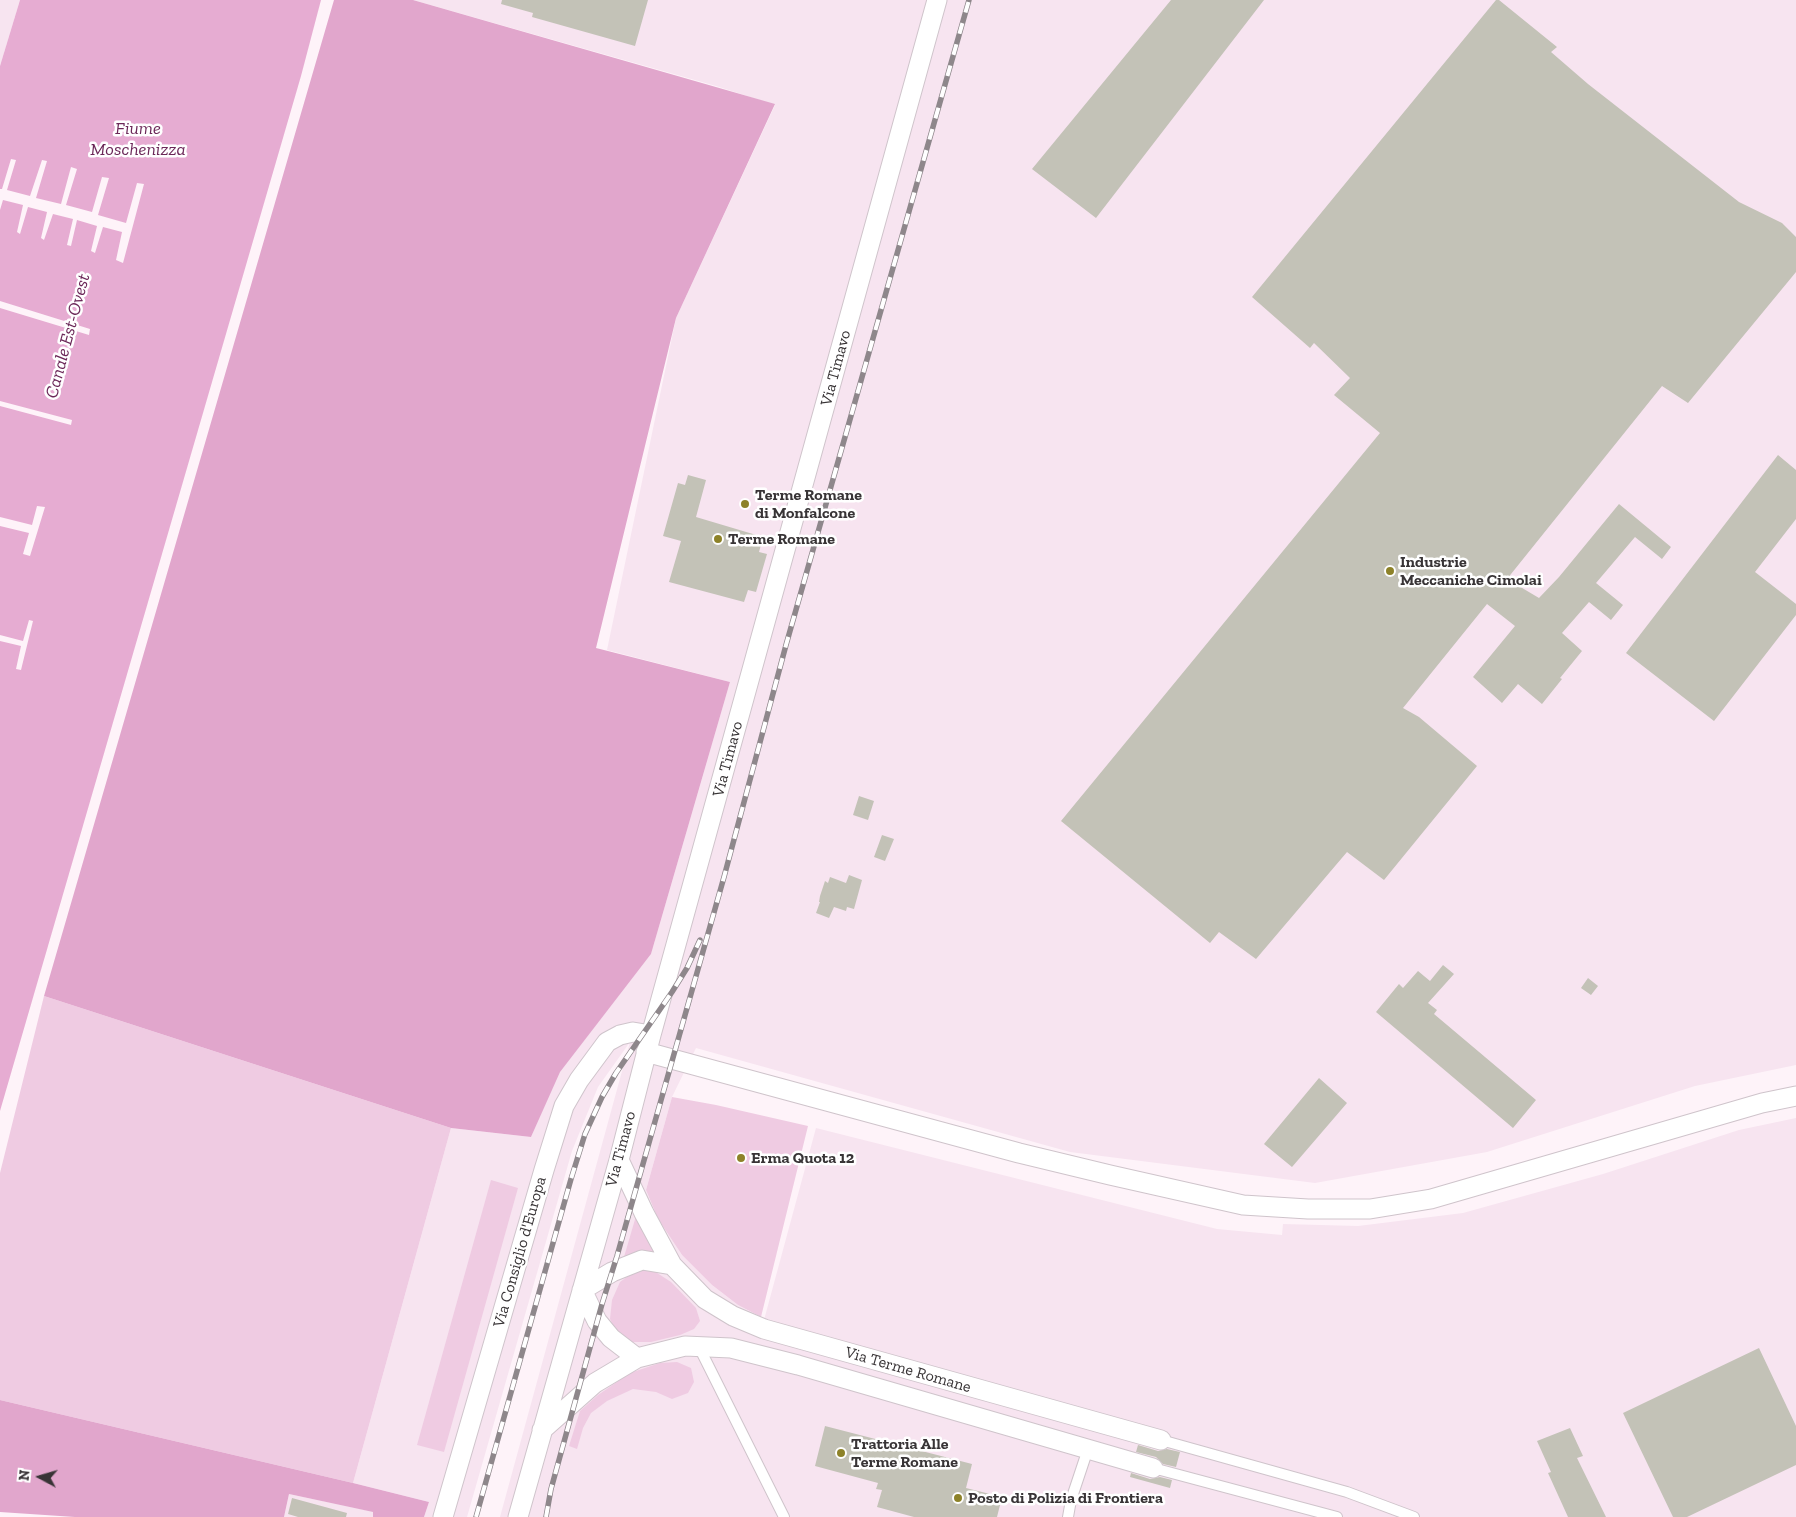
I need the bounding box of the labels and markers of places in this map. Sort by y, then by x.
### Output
place label: Terme Romane di Monfalcone [755,485,862,523]
marker: Terme Romane di Monfalcone [739,498,751,510]
place label: Terme Romane [728,529,835,549]
marker: Terme Romane [712,533,724,545]
place label: Industrie Meccaniche Cimolai [1400,552,1542,590]
marker: Industrie Meccaniche Cimolai [1384,565,1396,577]
place label: Erma Quota 12 [751,1148,854,1168]
marker: Erma Quota 12 [735,1152,747,1164]
place label: Trattoria Alle Terme Romane [851,1434,958,1472]
marker: Trattoria Alle Terme Romane [835,1447,847,1459]
place label: Posto di Polizia di Frontiera [968,1488,1163,1508]
marker: Posto di Polizia di Frontiera [952,1492,964,1504]

